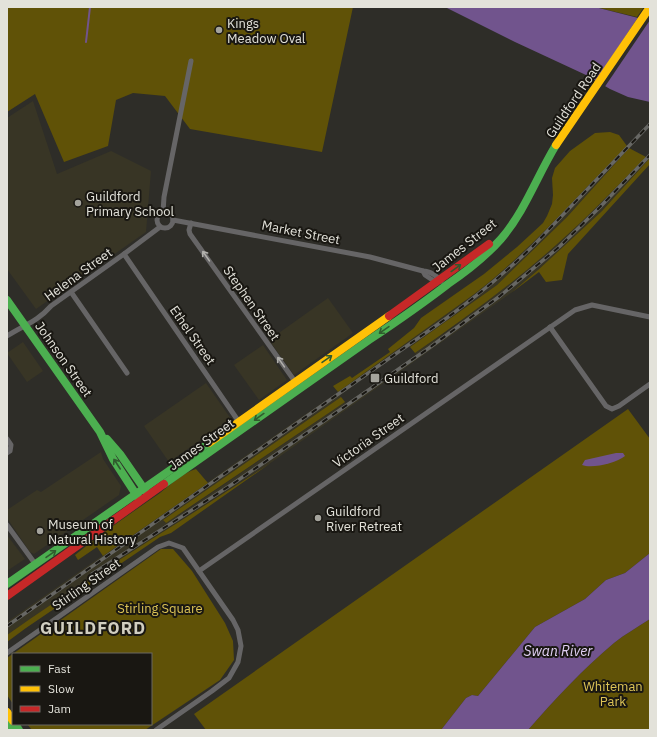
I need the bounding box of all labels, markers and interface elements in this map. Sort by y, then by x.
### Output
place label: Kings Meadow Oval [227,15,306,47]
marker: Kings Meadow Oval [214,25,224,35]
street label: Guildford Road [542,59,605,141]
place label: Guildford Primary School [86,188,175,220]
marker: Guildford Primary School [73,198,83,208]
street label: James Street [429,215,500,276]
street label: Market Street [260,217,341,248]
street label: Helena Street [41,244,116,305]
one-way arrow [202,250,210,261]
street label: Stephen Street [220,263,284,344]
one-way arrow [451,264,462,273]
street label: Ethel Street [166,302,219,368]
street label: Johnson Street [31,318,96,400]
one-way arrow [378,326,389,334]
one-way arrow [321,355,332,363]
one-way arrow [277,356,285,367]
place label: Guildford [384,370,438,387]
marker: Guildford [369,372,381,384]
street label: Victoria Street [329,410,407,471]
one-way arrow [254,413,265,421]
street label: James Street [165,415,237,474]
one-way arrow [112,458,120,470]
place label: Guildford River Retreat [326,503,402,535]
marker: Guildford River Retreat [313,513,323,523]
place label: Museum of Natural History [48,516,137,548]
marker: Museum of Natural History [35,526,45,536]
one-way arrow [45,550,56,558]
street label: Stirling Street [49,555,124,614]
park label: Stirling Square [117,600,203,617]
district label: GUILDFORD [40,617,146,639]
water label: Swan River [524,642,593,660]
legend [12,653,152,725]
text: Fast [48,661,71,676]
park label: Whiteman Park [583,678,643,710]
text: Slow [48,681,74,696]
text: Jam [48,701,71,716]

